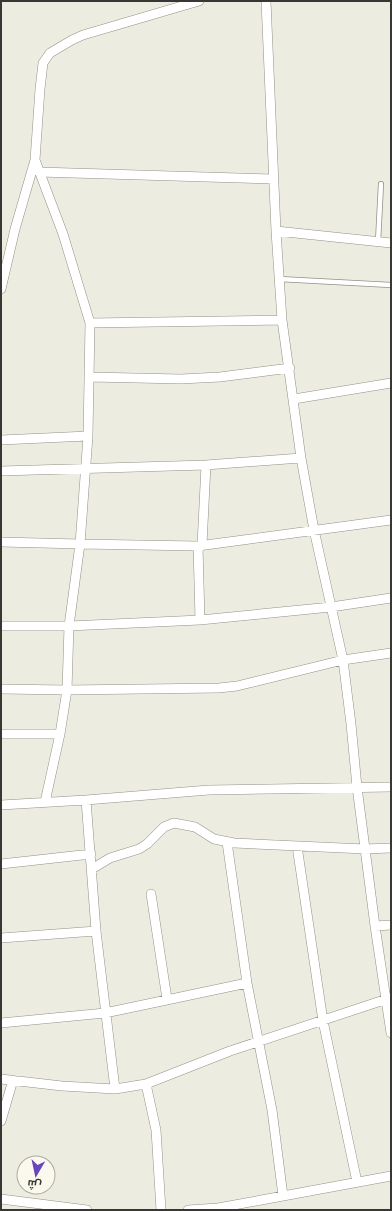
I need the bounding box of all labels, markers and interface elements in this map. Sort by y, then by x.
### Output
north arrow [16,1155,56,1195]
text: ش [27,1177,43,1192]

